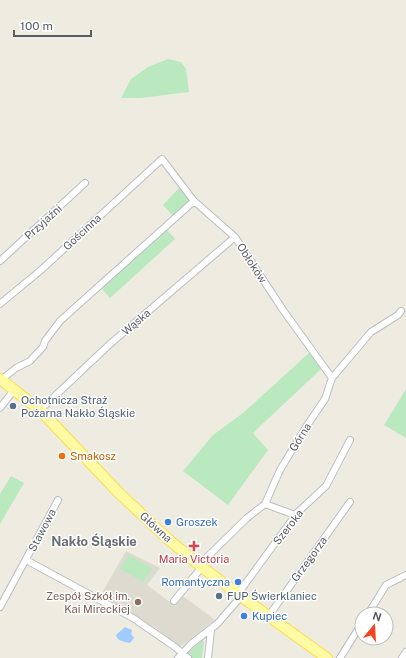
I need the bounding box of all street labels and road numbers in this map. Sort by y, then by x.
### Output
street label: Przyjaźni [22,202,64,242]
street label: Gościnna [61,211,103,253]
street label: Obłoków [235,241,270,285]
street label: Wąska [119,306,153,338]
street label: Górna [287,421,313,453]
street label: Stawowa [26,507,58,553]
street label: Szeroka [271,507,305,547]
street label: Główna [138,510,174,544]
street label: Grzegorza [289,534,329,584]

